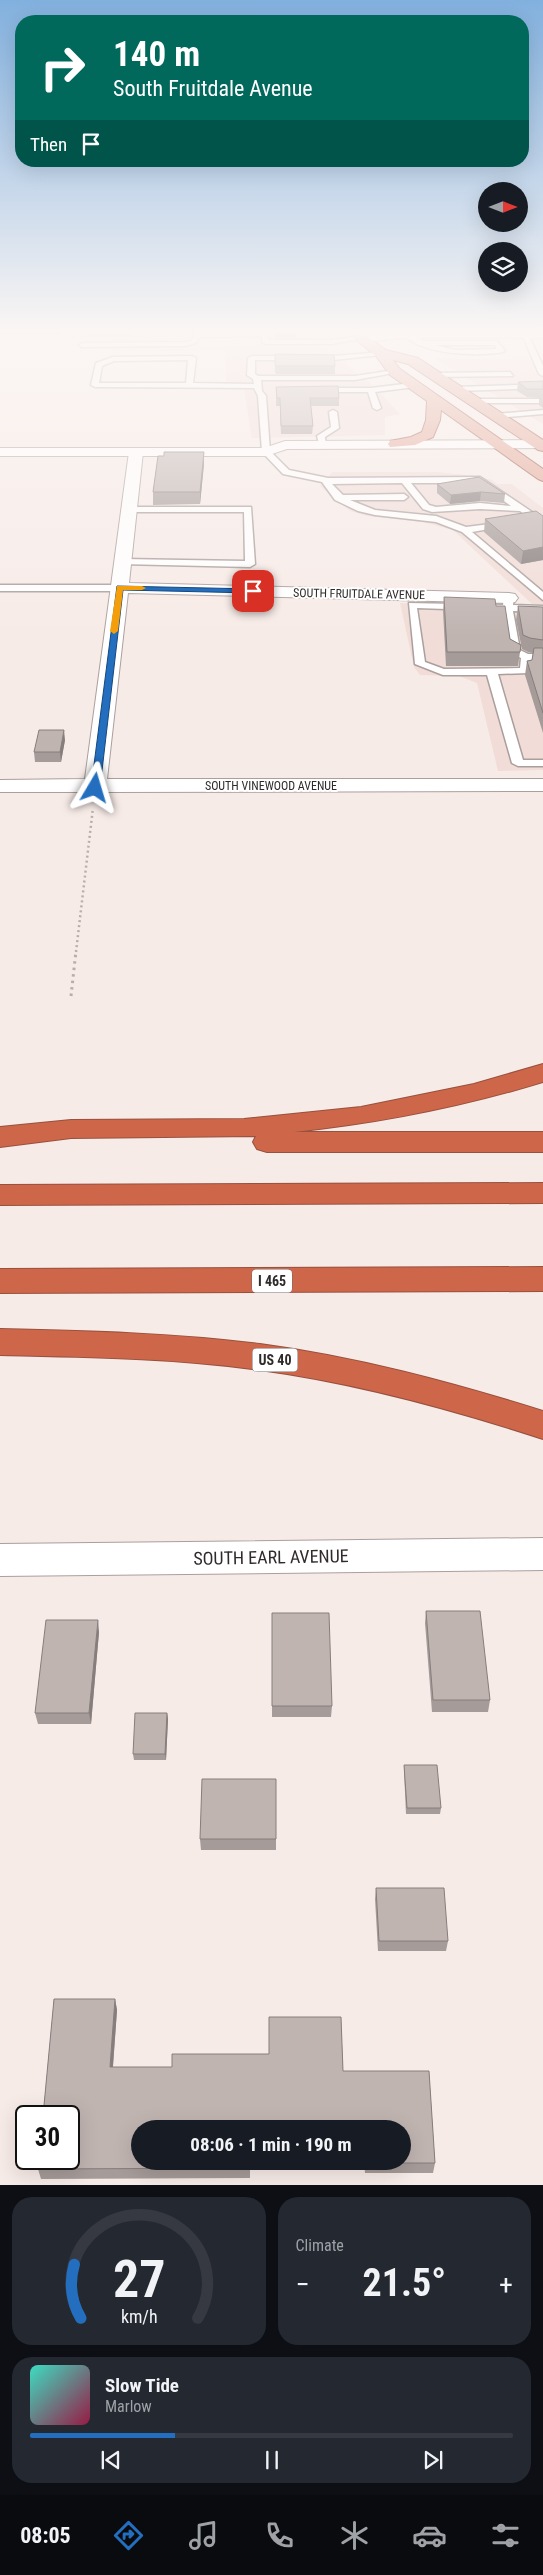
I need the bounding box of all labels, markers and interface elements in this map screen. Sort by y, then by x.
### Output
text: 140 m [113,34,200,75]
icon: right [30,35,95,100]
text: South Fruitdale Avenue [113,76,313,101]
icon: arrive [77,130,105,158]
text: Then [30,133,67,156]
north arrow [478,182,528,232]
map controls [478,182,528,292]
button: layers [478,242,528,292]
pin [232,570,274,612]
icon: arrive [239,577,267,605]
street label: SOUTH FRUITDALE AVENUE [293,586,425,602]
position arrow [68,761,120,813]
street label: SOUTH VINEWOOD AVENUE [205,779,337,793]
road number: I 465 [252,1270,292,1292]
road number: US 40 [252,1348,298,1372]
street label: SOUTH EARL AVENUE [193,1545,349,1569]
speed limit sign: 30 [15,2105,80,2170]
text: 08:06 · 1 min · 190 m [190,2133,352,2156]
text: Climate [296,2236,344,2255]
text: 27 [112,2249,165,2310]
text: 21.5° [363,2261,446,2305]
text: − [296,2268,310,2301]
text: + [499,2268,513,2301]
text: km/h [120,2306,157,2327]
text: Slow Tide [105,2374,179,2397]
text: Marlow [105,2397,152,2416]
icon: previous [97,2446,125,2474]
icon: pause [258,2446,286,2474]
icon: next [419,2446,447,2474]
icon: directions [111,2518,146,2553]
icon: music [186,2518,221,2553]
icon: phone [262,2518,297,2553]
icon: climate [337,2518,372,2553]
icon: car [412,2518,447,2553]
icon: filters [488,2518,523,2553]
text: 08:05 [20,2523,71,2548]

